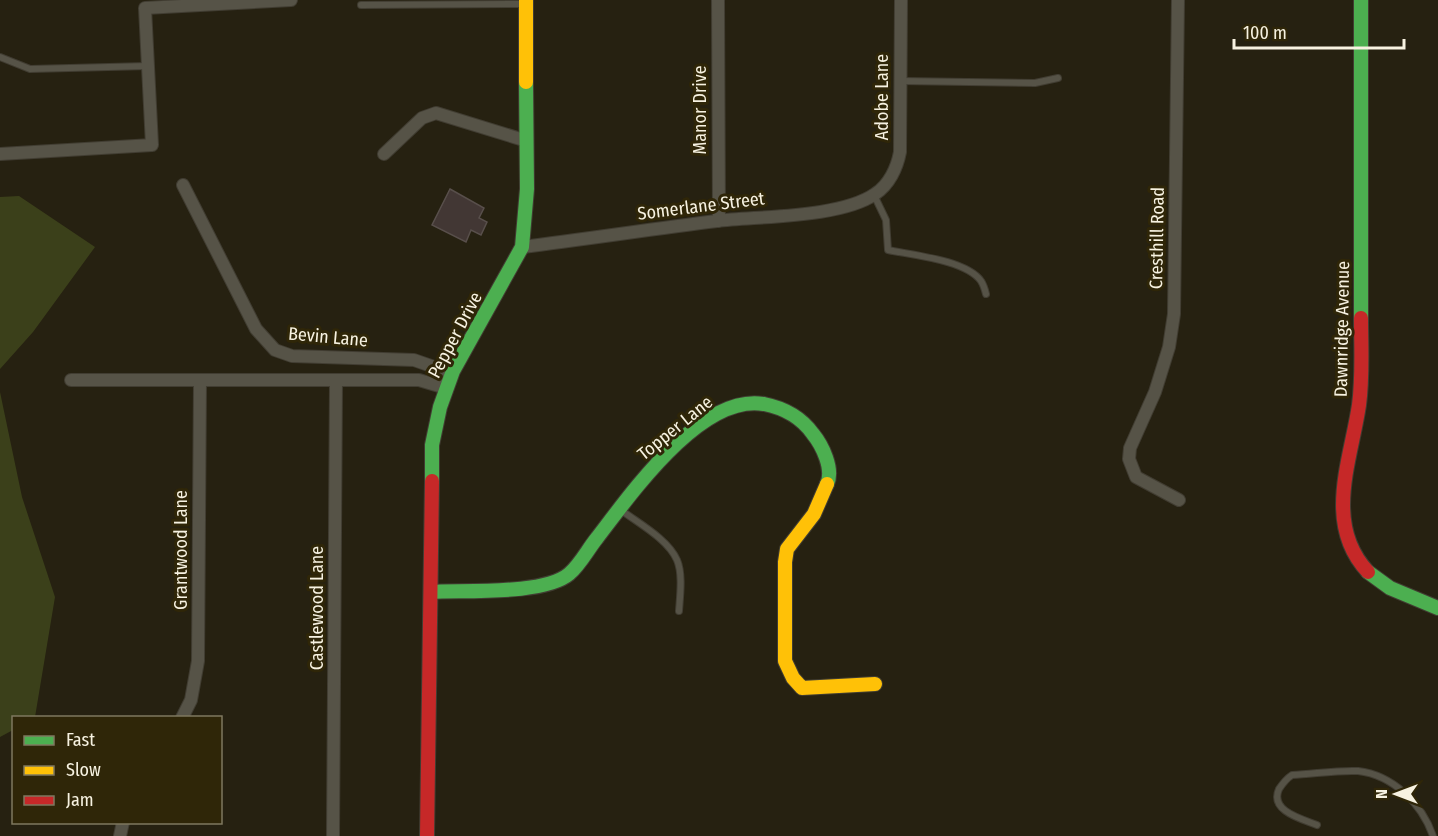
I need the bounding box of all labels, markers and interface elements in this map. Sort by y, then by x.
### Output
scale bar [1234,12,1404,50]
text: 100 m [1243,22,1287,44]
street label: Adobe Lane [871,54,893,140]
street label: Manor Drive [689,65,711,155]
street label: Somerlane Street [636,187,766,225]
street label: Cresthill Road [1145,187,1169,289]
street label: Dawnridge Avenue [1330,261,1354,397]
street label: Pepper Drive [423,288,487,382]
street label: Bevin Lane [287,323,369,351]
street label: Topper Lane [633,391,717,465]
street label: Grantwood Lane [170,490,192,610]
street label: Castlewood Lane [306,546,328,670]
legend [12,716,222,824]
text: Fast [66,729,95,751]
text: Slow [66,759,101,781]
north arrow [1366,764,1426,824]
text: Jam [66,789,94,811]
text: N [1372,789,1391,799]

